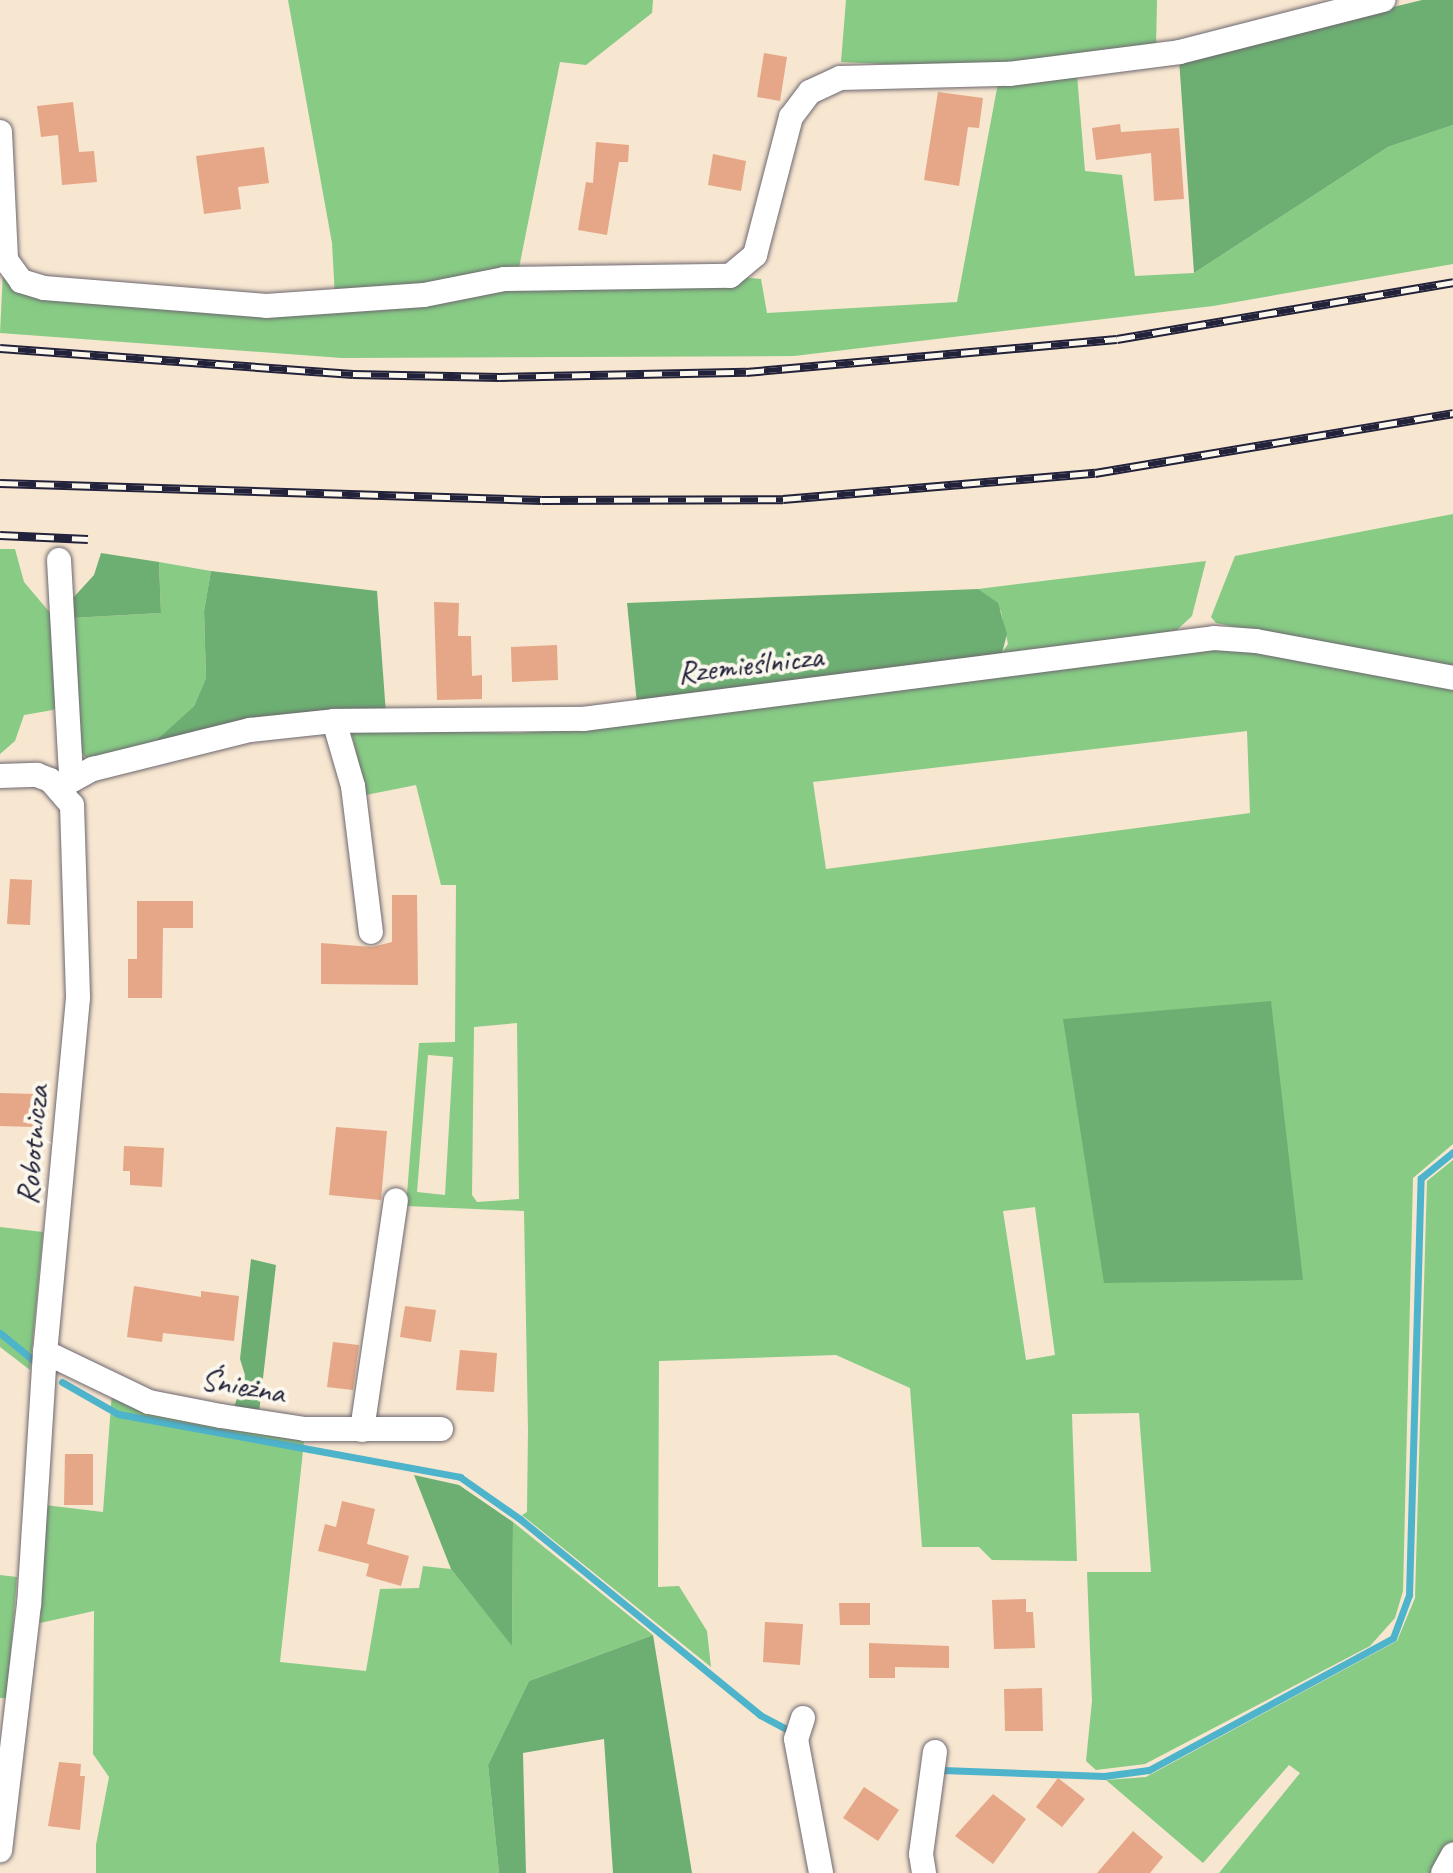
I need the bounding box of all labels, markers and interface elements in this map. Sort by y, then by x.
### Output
street label: Rzemieślnicza [675,637,825,693]
street label: Robotnicza [9,1084,57,1206]
street label: Śnieżna [198,1360,288,1412]

